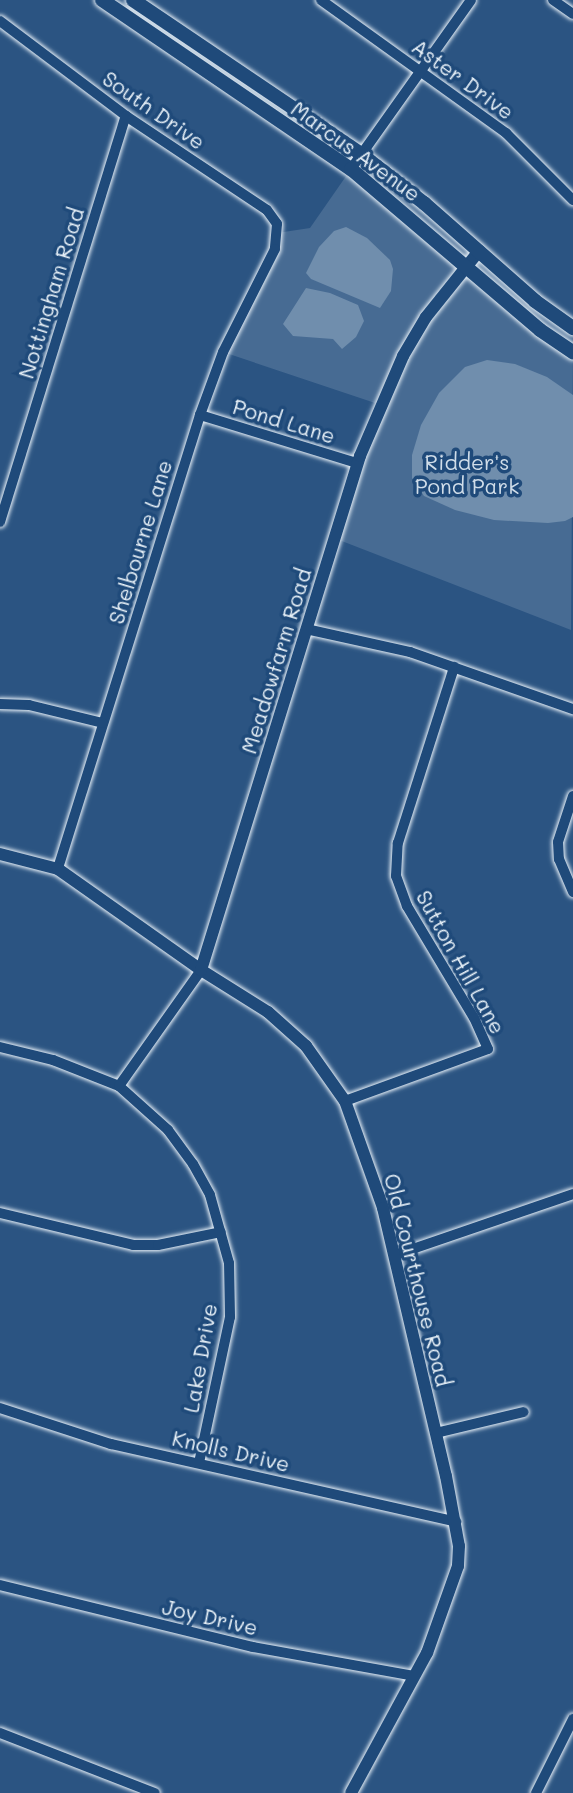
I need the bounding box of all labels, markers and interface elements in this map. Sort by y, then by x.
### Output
street label: Aster Drive [407,34,519,124]
street label: South Drive [98,66,210,154]
street label: Marcus Avenue [286,96,426,206]
street label: Nottingham Road [13,205,89,381]
street label: Pond Lane [230,393,338,449]
park label: Ridder's Pond Park [415,449,519,499]
street label: Shelbourne Lane [103,457,177,627]
street label: Meadowfarm Road [236,565,316,757]
street label: Sutton Hill Lane [411,886,511,1038]
street label: Old Courthouse Road [379,1171,457,1389]
street label: Lake Drive [178,1301,222,1415]
street label: Knolls Drive [170,1425,292,1477]
street label: Joy Drive [160,1594,260,1640]

